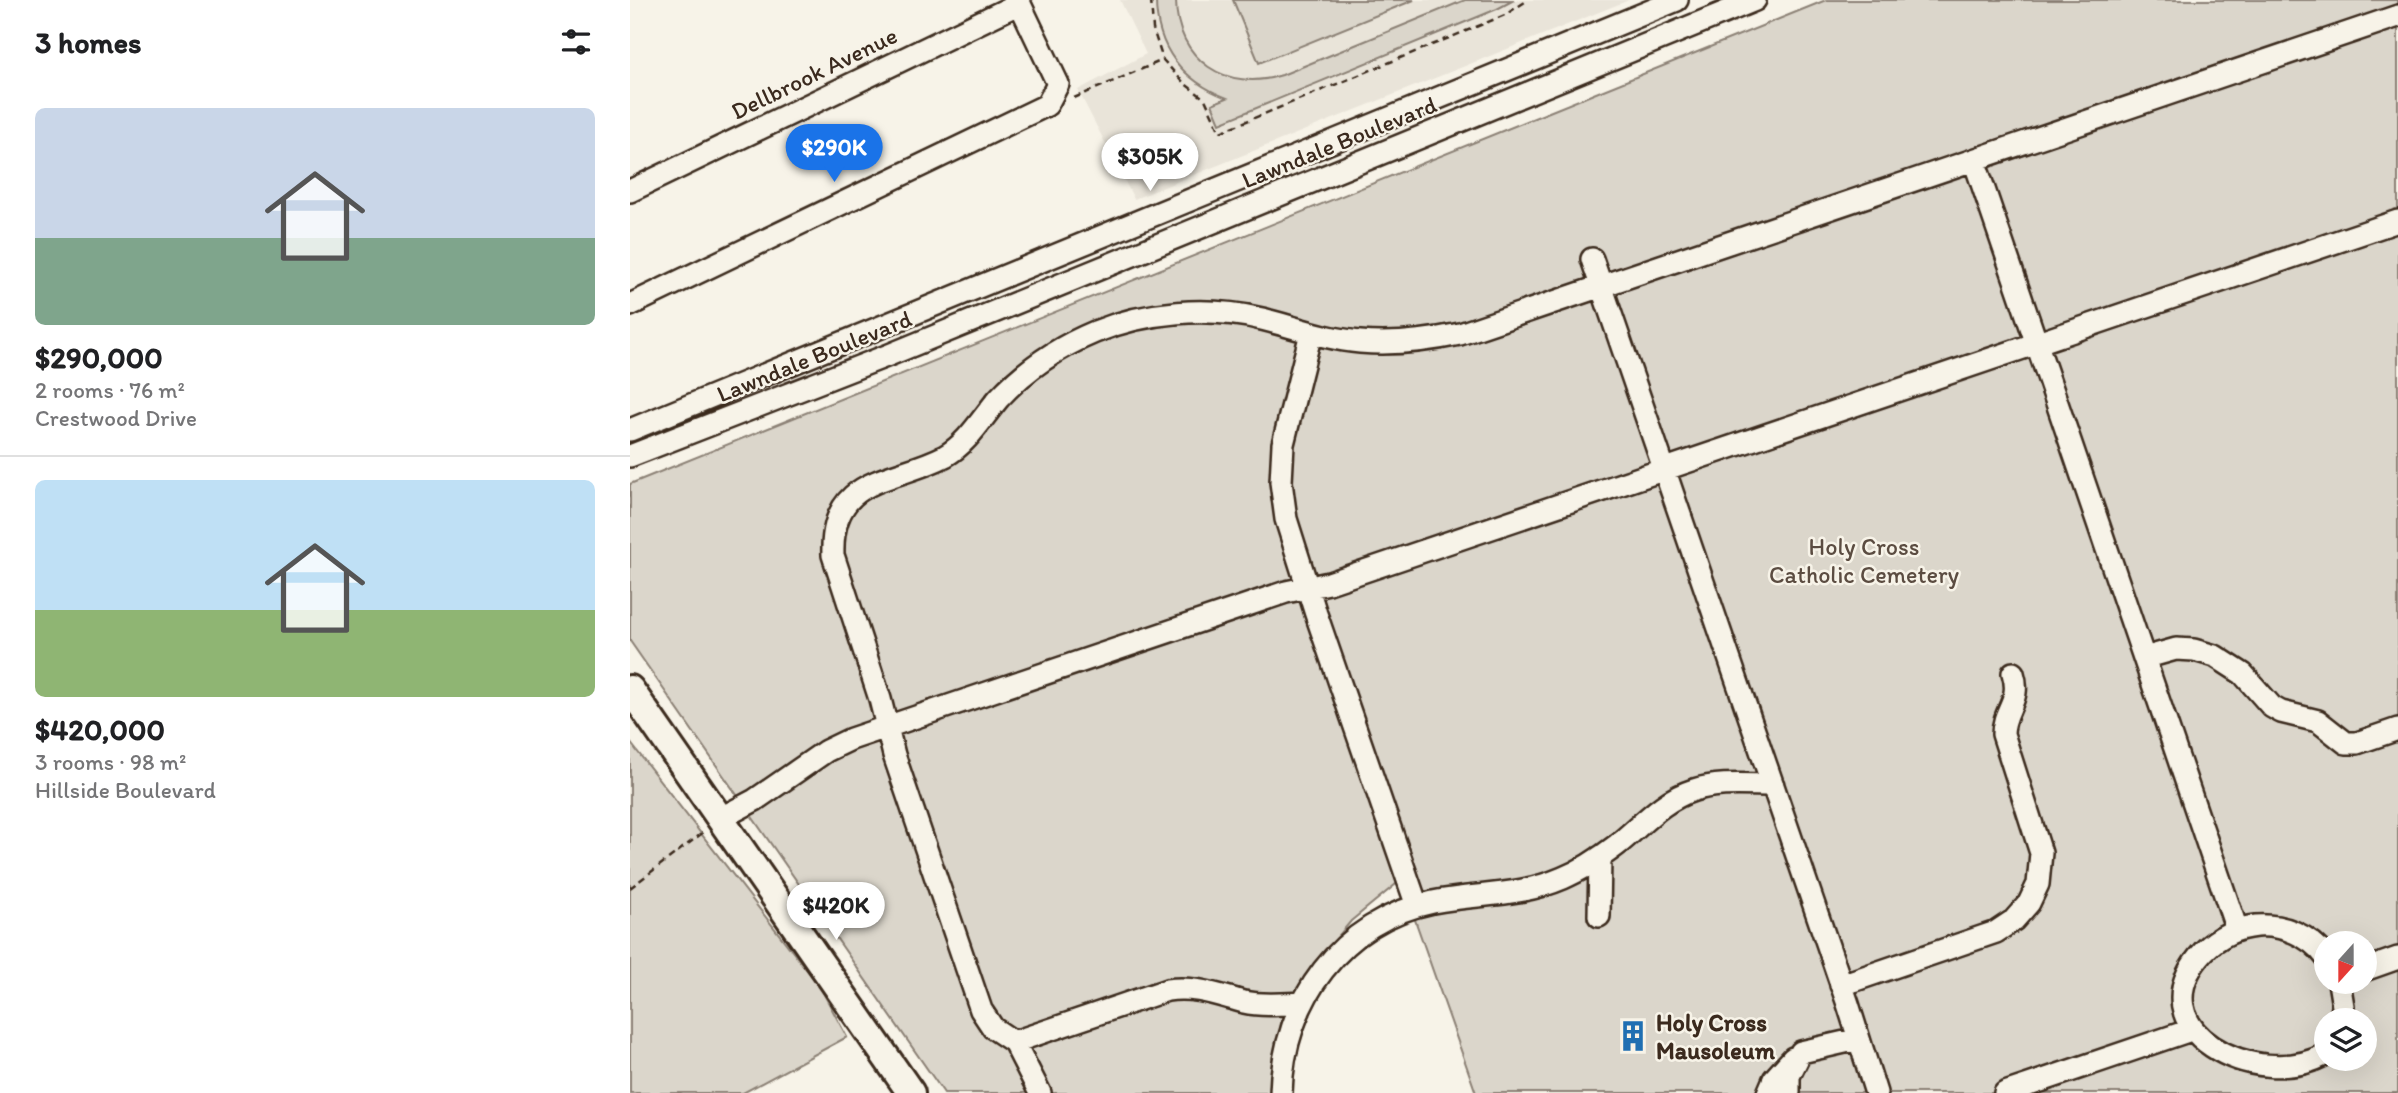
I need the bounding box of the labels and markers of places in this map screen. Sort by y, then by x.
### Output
pin: $290K [785,124,883,184]
pin: $305K [1101,134,1199,193]
pin: $420K [787,883,885,942]
place label: Holy Cross Mausoleum [1656,1008,1776,1065]
building icon: Holy Cross Mausoleum [1616,1019,1650,1053]

